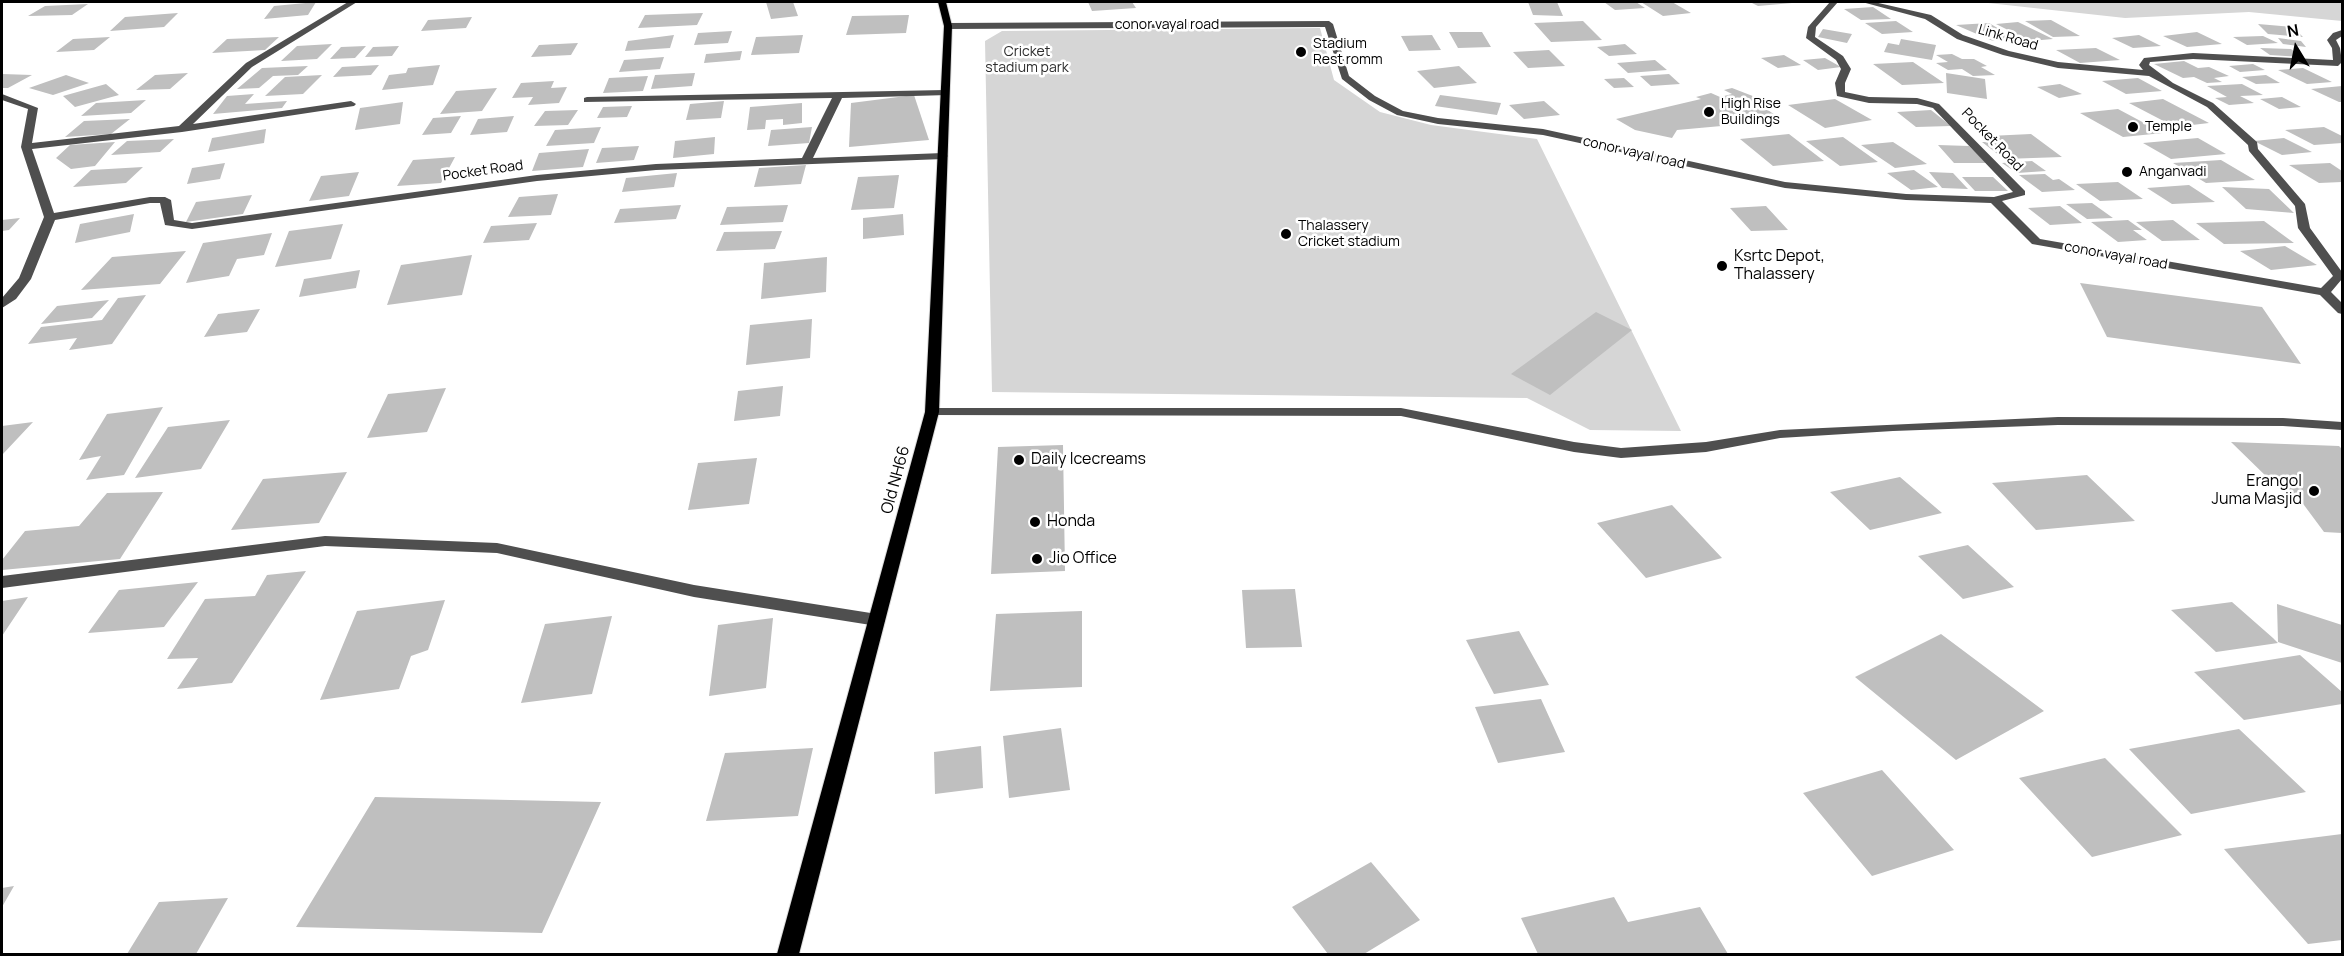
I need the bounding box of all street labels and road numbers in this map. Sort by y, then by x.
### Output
street label: conor vayal road [1115,17,1219,33]
street label: Link Road [1976,21,2040,55]
street label: Pocket Road [1958,105,2026,175]
street label: conor vayal road [1581,133,1687,173]
street label: Pocket Road [442,157,524,185]
street label: conor vayal road [2063,239,2169,273]
street label: Old NH66 [878,444,914,516]

